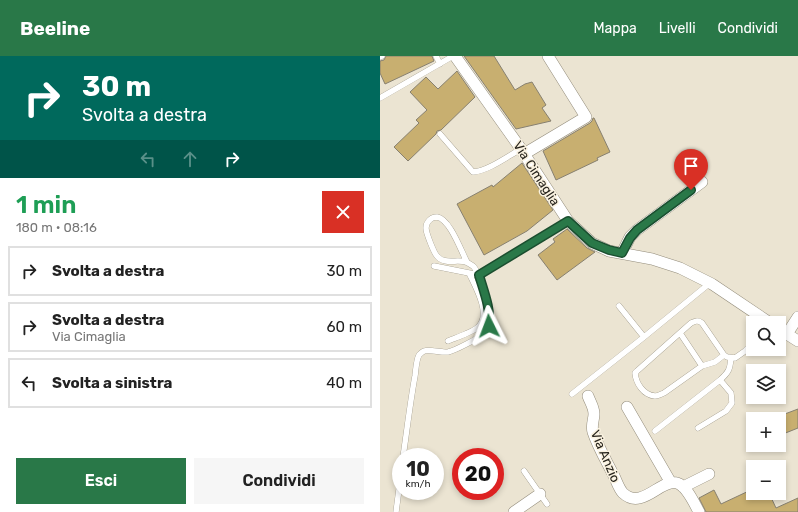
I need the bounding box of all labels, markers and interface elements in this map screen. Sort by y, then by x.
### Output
text: Beeline [20,17,90,40]
text: Mappa [593,20,637,37]
text: Livelli [659,20,696,37]
text: Condividi [718,20,778,37]
text: 30 m [82,70,151,103]
icon: right [16,72,68,124]
text: Svolta a destra [82,104,207,126]
street label: Via Cimaglia [509,138,563,209]
icon: left [137,148,159,170]
icon: ahead [179,148,201,170]
icon: right [221,148,243,170]
pin [674,149,708,190]
icon: arrive [680,155,702,177]
text: 1 min [16,191,76,219]
button: close [322,191,364,233]
text: 180 m · 08:16 [16,220,97,235]
icon: right [18,260,40,282]
text: Svolta a destra [52,262,164,280]
text: 30 m [326,262,362,280]
position arrow [468,305,510,347]
text: Svolta a destra [52,311,164,329]
icon: right [18,316,40,338]
map controls [746,316,786,500]
button: search [746,316,786,356]
text: 60 m [326,318,362,336]
text: Via Cimaglia [52,329,126,344]
button: layers [746,364,786,404]
icon: left [18,372,40,394]
text: Svolta a sinistra [52,374,172,392]
text: 40 m [326,374,362,392]
button: + [746,412,786,452]
street label: Via Anzio [588,428,623,485]
speed limit sign: 20 [452,448,504,500]
text: 10 [406,457,430,481]
button: Esci [16,458,186,504]
button: Condividi [194,458,364,504]
button: − [746,460,786,500]
text: km/h [406,478,430,490]

